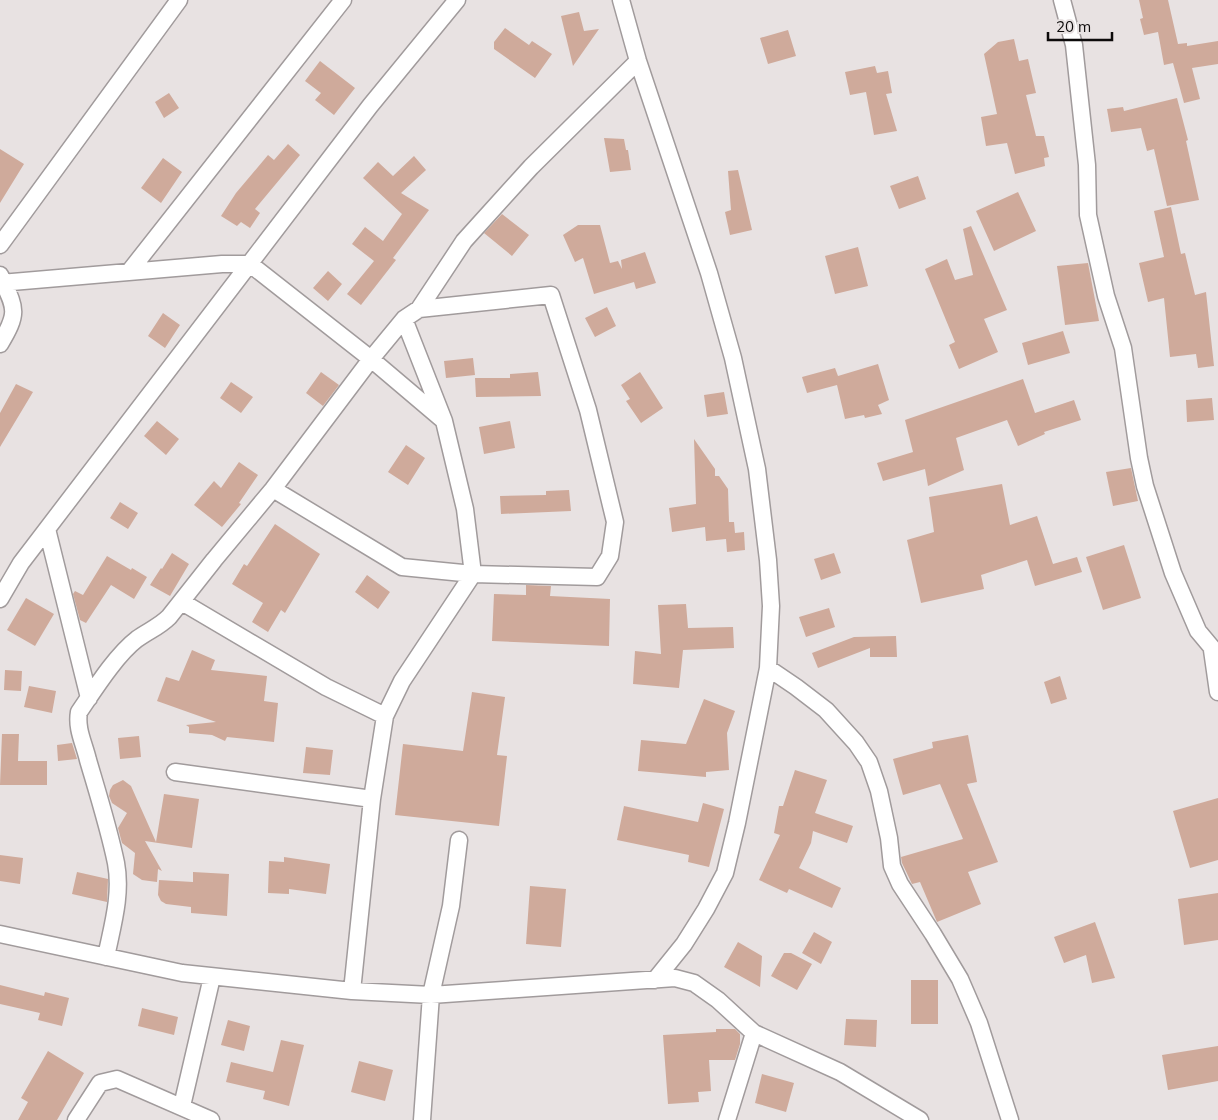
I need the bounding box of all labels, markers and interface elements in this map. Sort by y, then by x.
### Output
scale bar [1048,10,1112,42]
text: 20 m [1056,17,1091,36]

